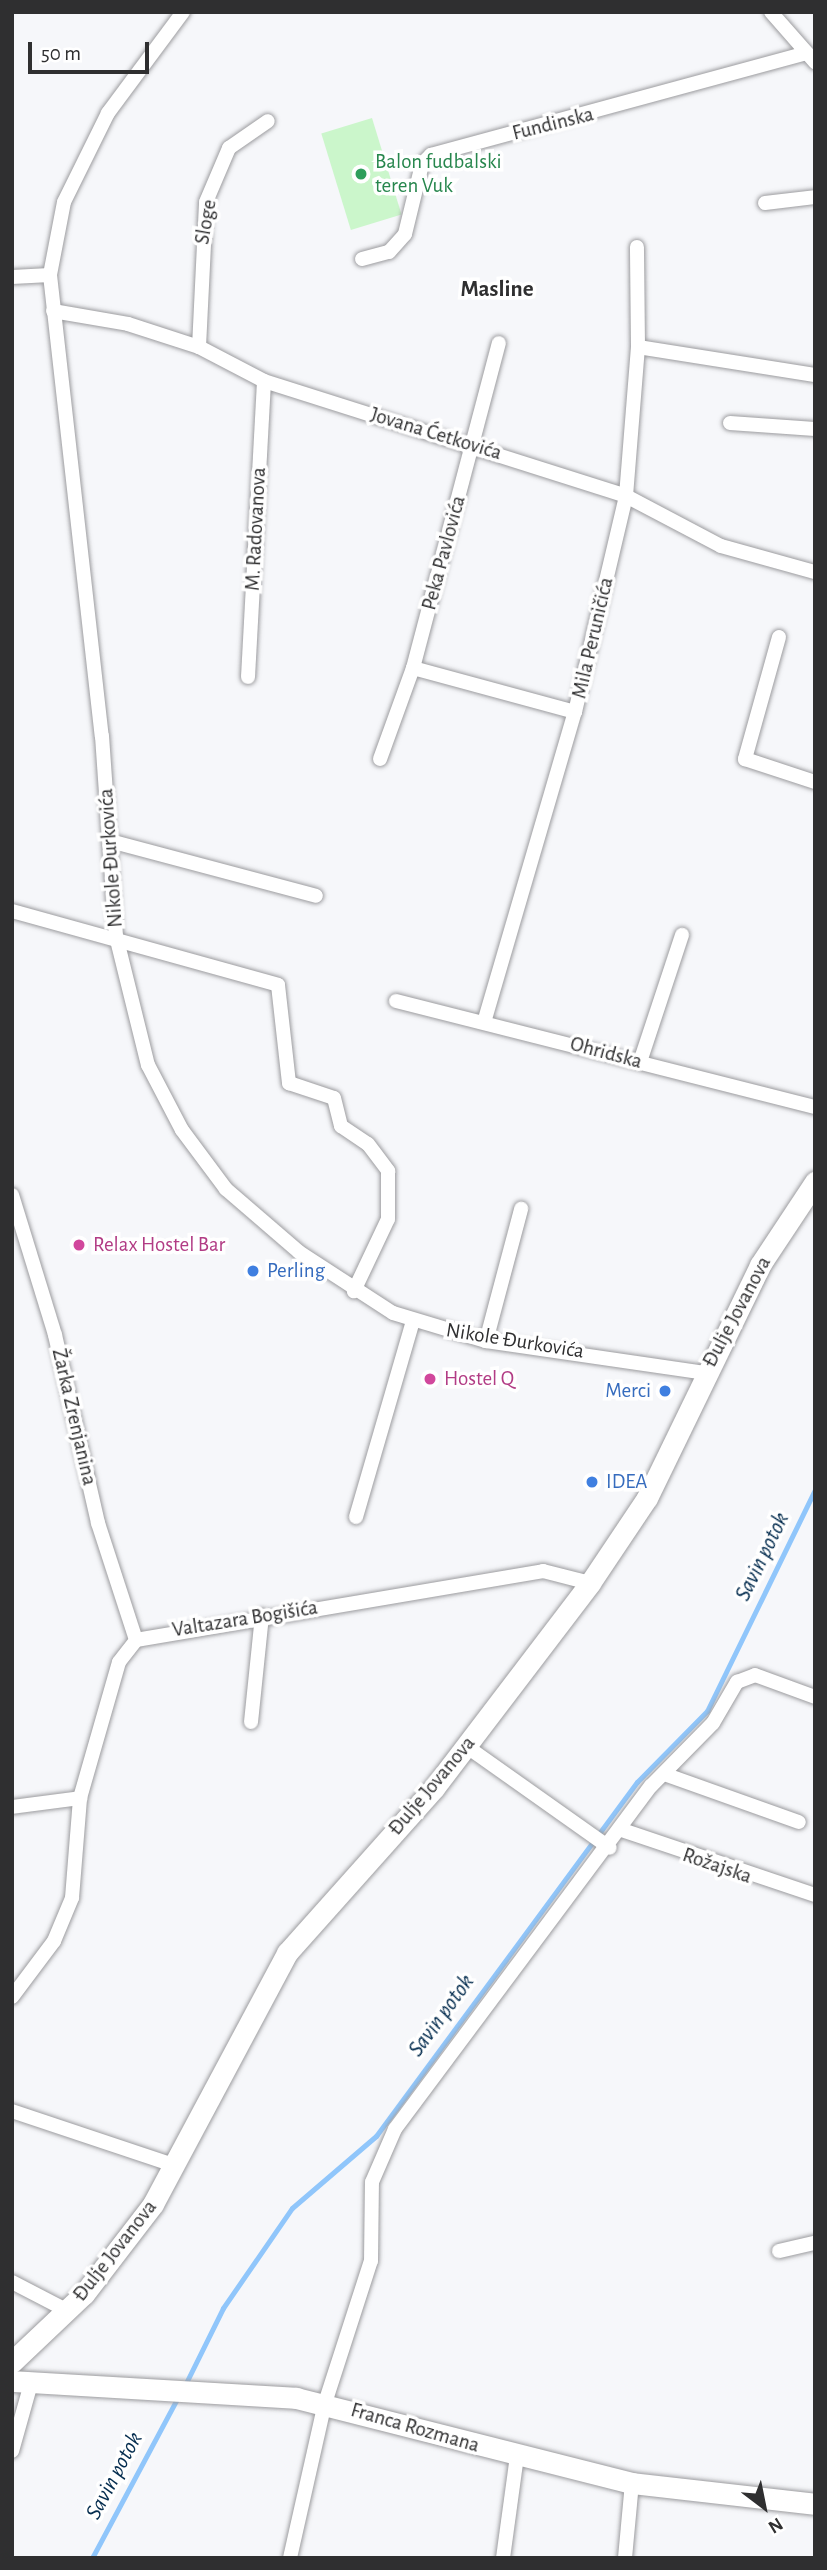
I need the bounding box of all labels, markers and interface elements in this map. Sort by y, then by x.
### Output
scale bar [32,28,152,72]
text: 50 m [41,43,81,64]
street label: Fundinska [510,102,596,146]
place label: Balon fudbalski teren Vuk [375,149,502,199]
marker: Balon fudbalski teren Vuk [353,166,369,182]
street label: Sloge [190,198,222,246]
district label: Masline [460,276,534,304]
street label: Jovana Ćetkovića [367,402,505,466]
street label: M. Radovanova [240,467,272,591]
street label: Peka Pavlovića [417,493,471,613]
street label: Mila Peruničića [567,575,619,701]
street label: Nikole Đurkovića [94,788,128,928]
street label: Ohridska [567,1031,645,1075]
place label: Relax Hostel Bar [93,1232,225,1258]
marker: Relax Hostel Bar [71,1237,87,1253]
street label: Đulje Jovanova [697,1252,777,1372]
place label: Perling [267,1258,325,1284]
marker: Perling [245,1263,261,1279]
street label: Nikole Đurkovića [444,1318,586,1364]
street label: Žarka Zrenjanina [46,1346,102,1488]
place label: Hostel Q [444,1366,514,1392]
marker: Hostel Q [422,1371,438,1387]
place label: Merci [605,1378,651,1404]
marker: Merci [657,1383,673,1399]
place label: IDEA [606,1469,647,1495]
marker: IDEA [584,1474,600,1490]
water label: Savin potok [730,1508,796,1606]
street label: Valtazara Bogišića [170,1595,320,1643]
street label: Đulje Jovanova [383,1731,481,1841]
street label: Rožajska [679,1842,755,1890]
water label: Savin potok [403,1969,481,2063]
street label: Đulje Jovanova [68,2195,162,2307]
street label: Franca Rozmana [348,2398,482,2458]
water label: Savin potok [81,2428,149,2524]
north arrow [729,2472,799,2542]
text: N [765,2514,786,2537]

